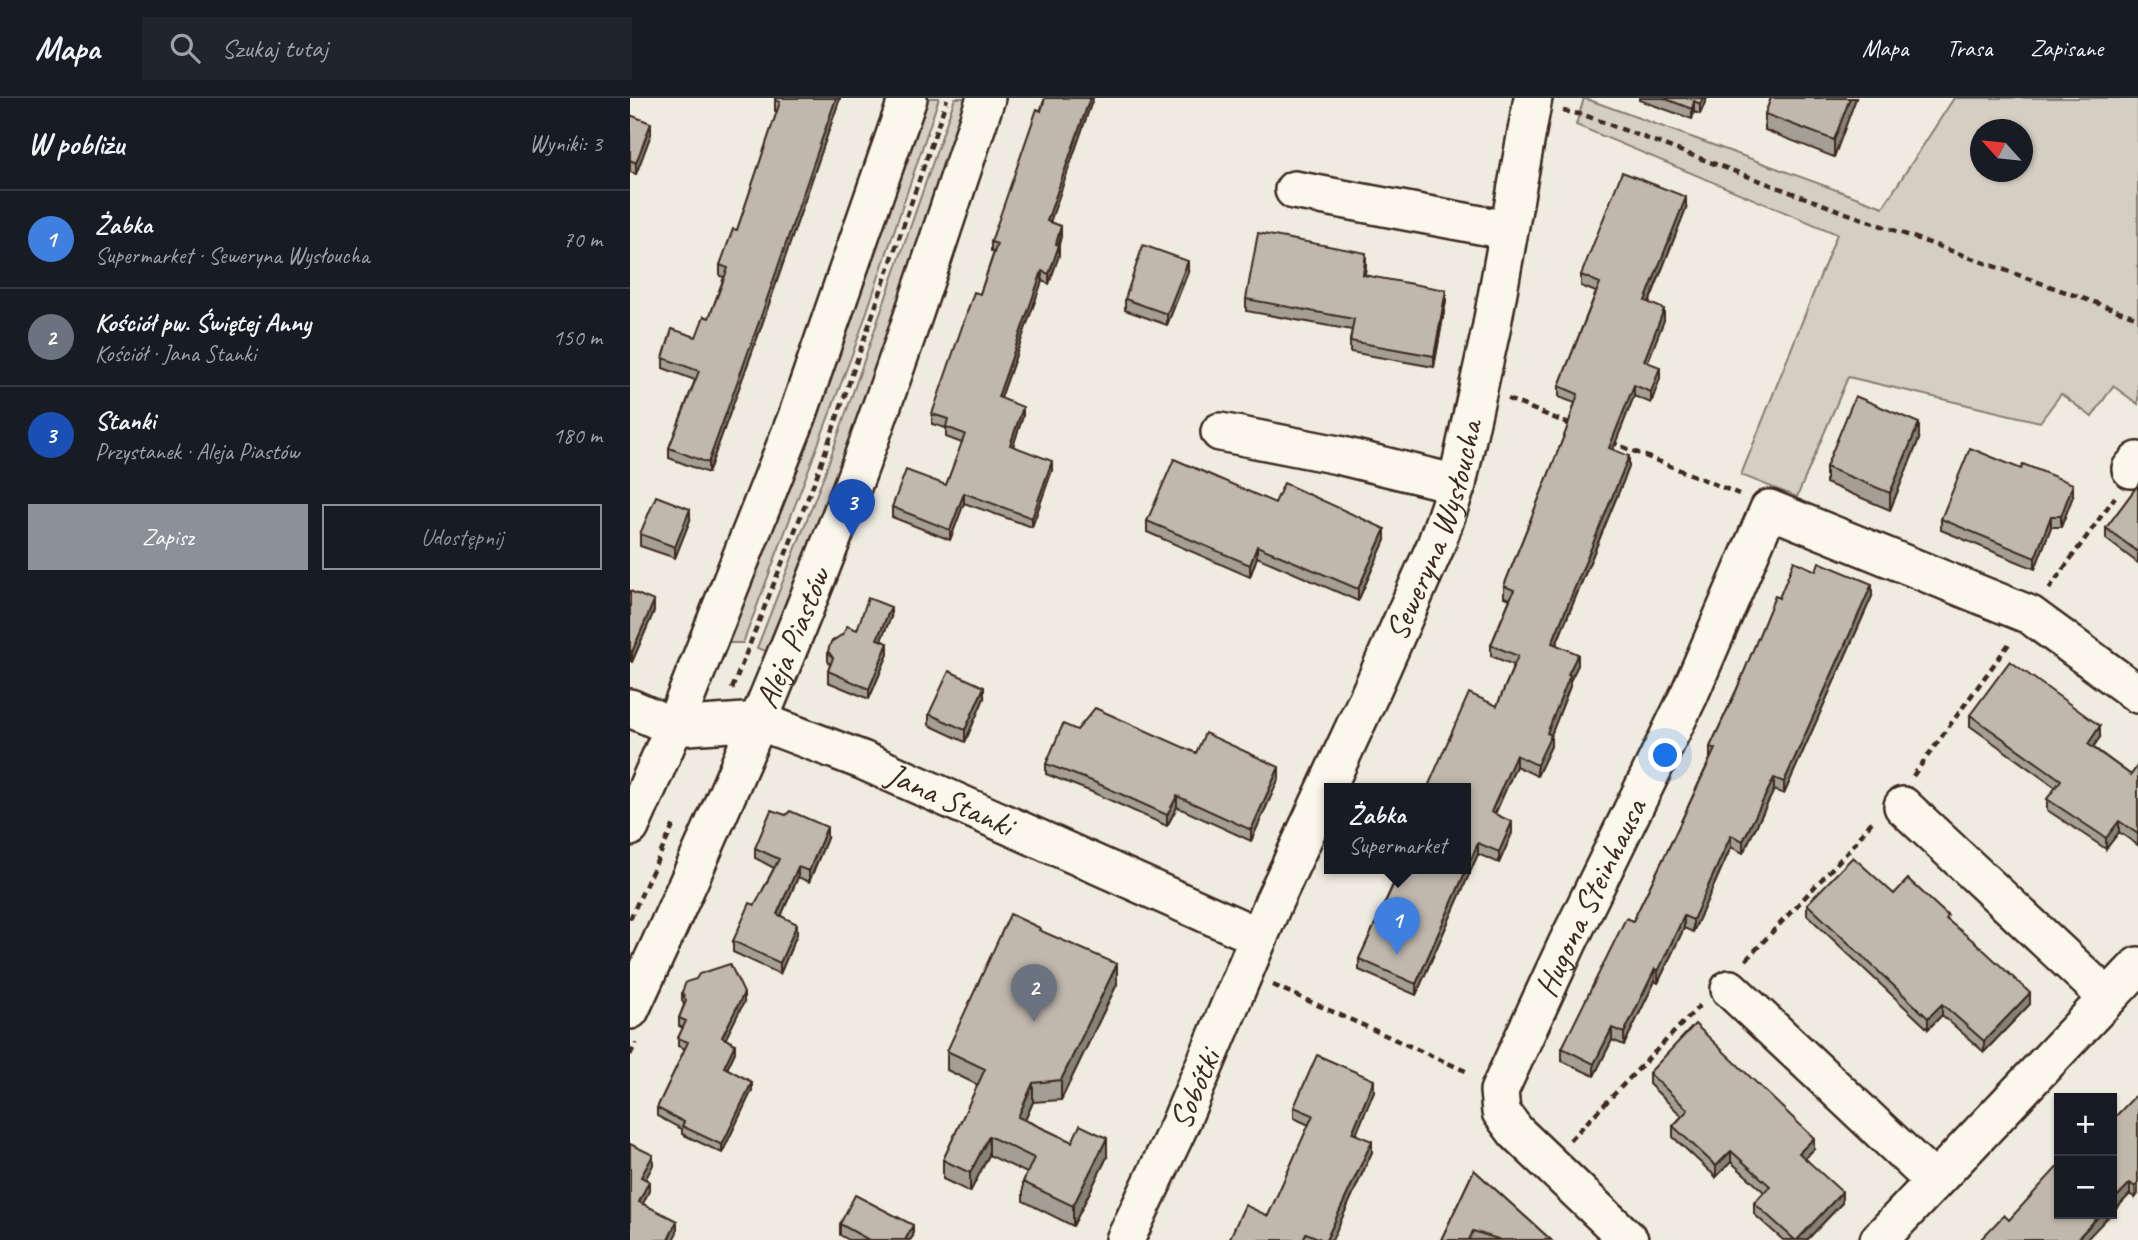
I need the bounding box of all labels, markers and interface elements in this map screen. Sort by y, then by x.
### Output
search box [142,17,632,80]
text: Mapa [35,27,100,69]
icon: search [166,29,204,67]
text: Szukaj tutaj [222,32,328,65]
text: Mapa [1862,33,1908,63]
text: Trasa [1946,33,1992,63]
text: Zapisane [2030,33,2103,63]
north arrow [1970,119,2033,182]
text: W pobliżu [28,125,124,163]
text: Wyniki: 3 [529,129,602,158]
text: Żabka [95,208,152,241]
text: 1 [46,225,56,254]
text: 70 m [563,225,602,254]
text: Supermarket · Seweryna Wysłoucha [95,241,369,270]
text: Kościół pw. Świętej Anny [95,306,311,339]
text: 2 [46,323,56,352]
text: 150 m [553,323,602,352]
text: Kościół · Jana Stanki [95,339,256,368]
text: Stanki [95,404,155,437]
street label: Seweryna Wysłoucha [1375,414,1492,647]
text: 3 [46,421,56,450]
text: 180 m [553,421,602,450]
text: Przystanek · Aleja Piastów [95,437,299,466]
pin: 3 [829,479,875,537]
button: Zapisz [28,504,308,570]
button: Udostępnij [322,504,602,570]
street label: Aleja Piastów [745,559,841,714]
your location [1648,738,1682,772]
street label: Jana Stanki [879,752,1024,847]
popup [1324,783,1471,874]
street label: Hugona Steinhausa [1525,790,1657,1003]
text: Żabka [1349,798,1406,831]
text: Supermarket [1349,831,1446,860]
pin: 1 [1374,897,1420,955]
pin: 2 [1011,964,1057,1022]
street label: Sobótki [1159,1040,1231,1135]
map controls [2054,1093,2117,1219]
button: + [2054,1093,2117,1156]
button: − [2054,1156,2117,1219]

